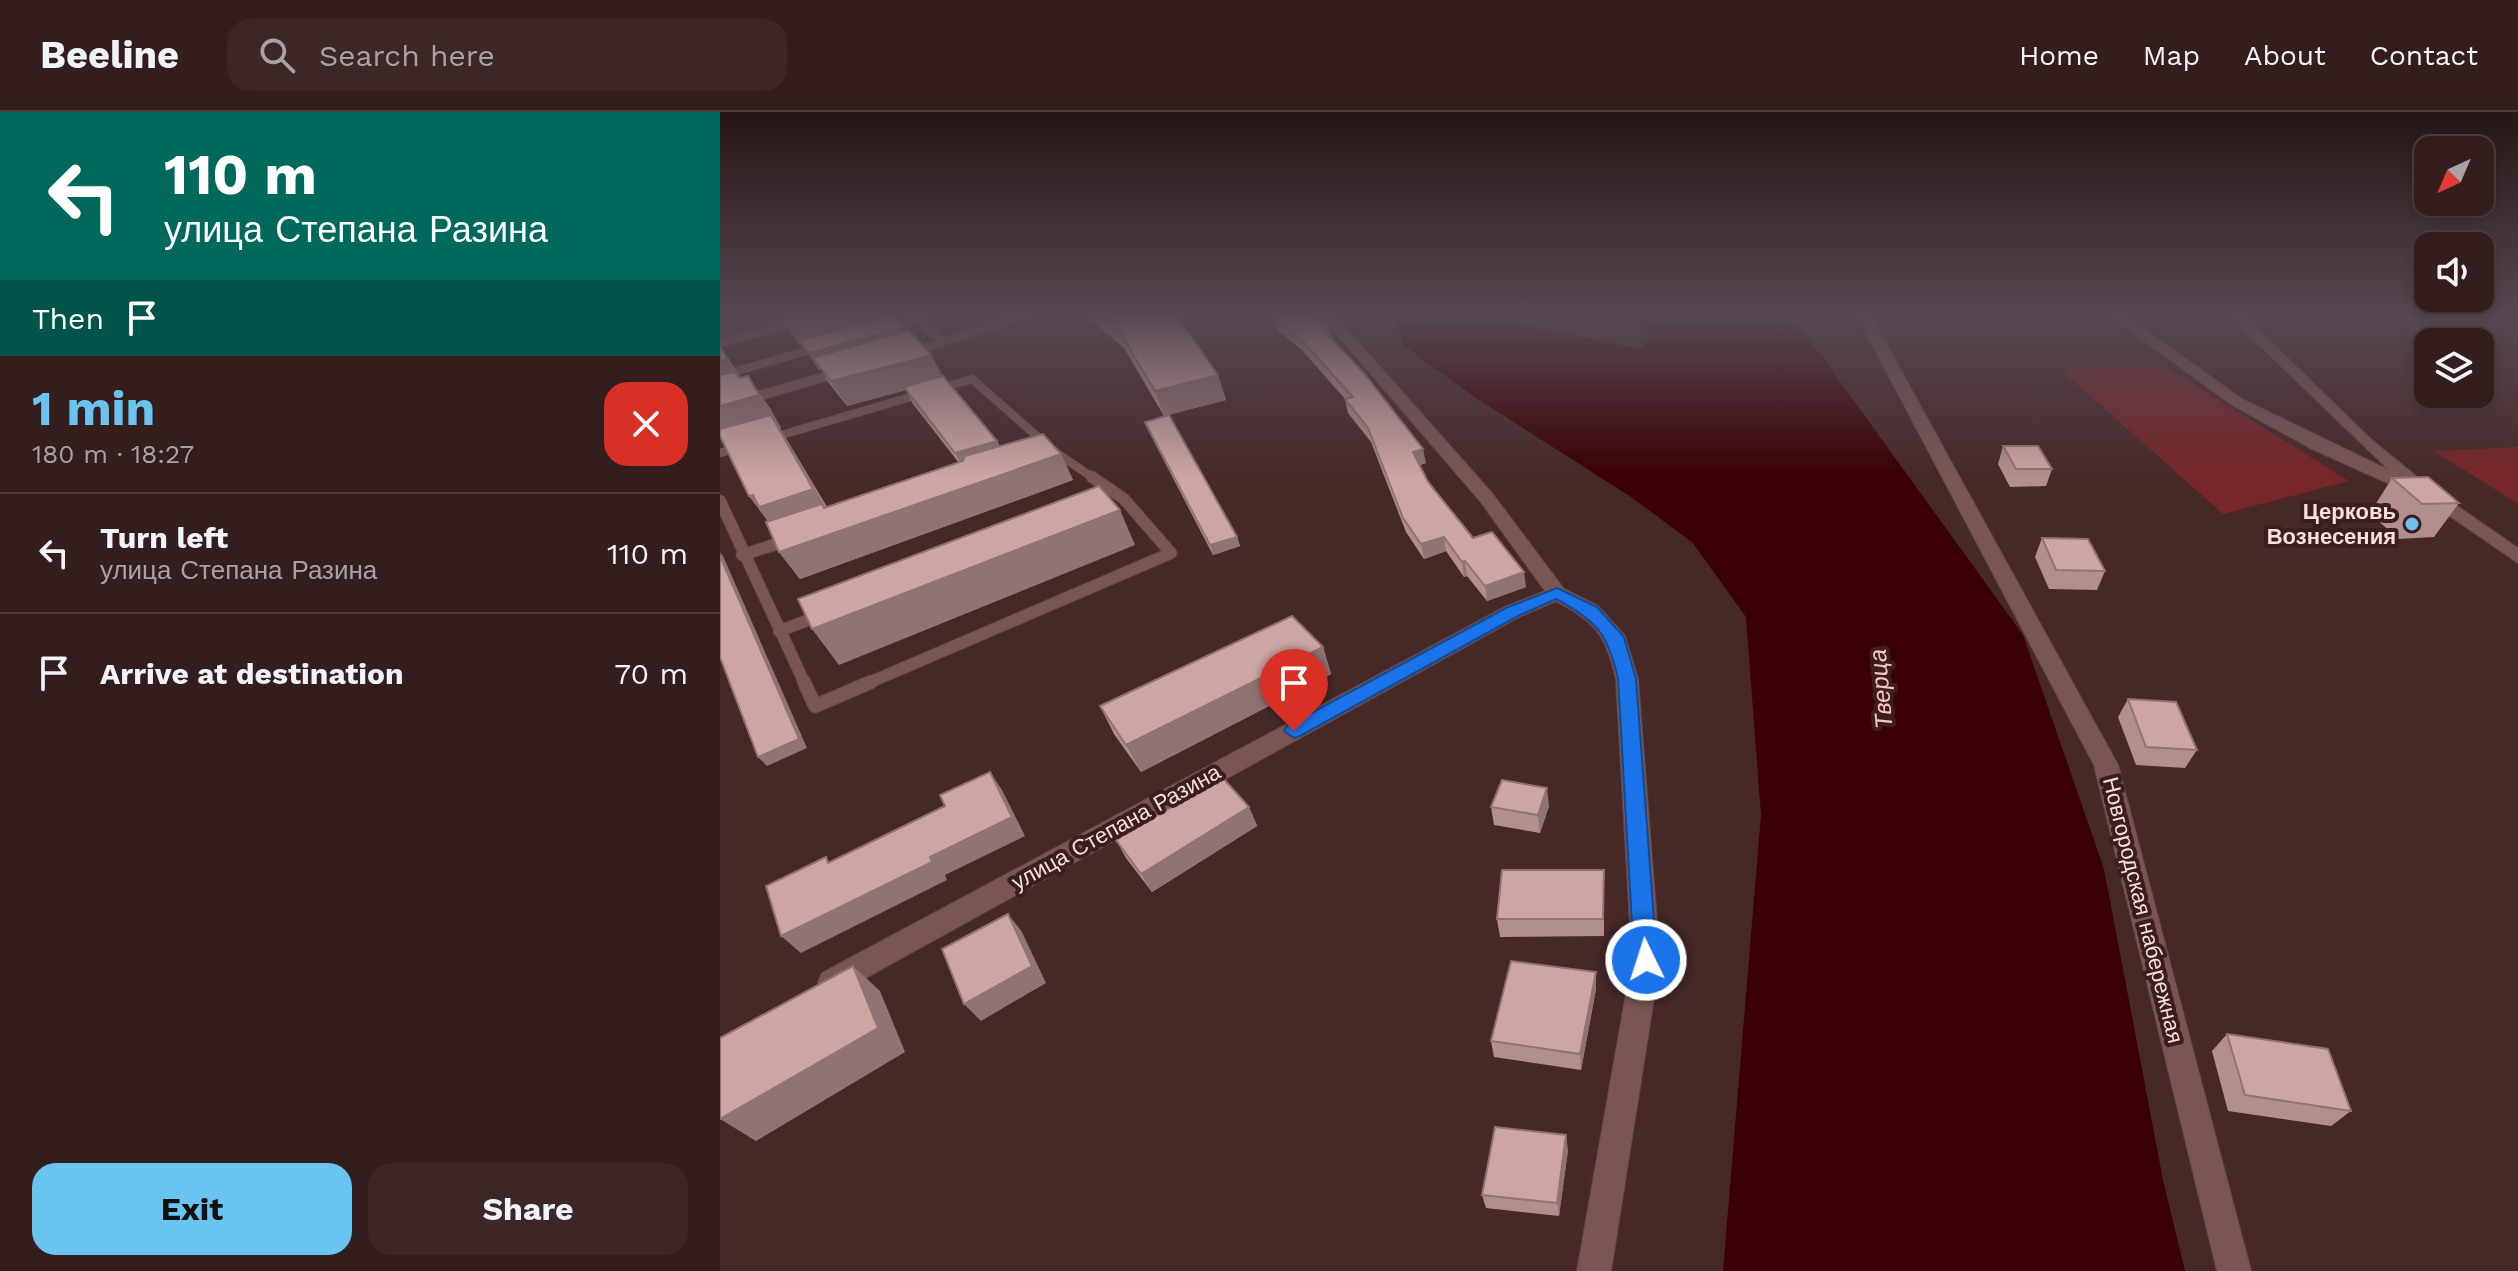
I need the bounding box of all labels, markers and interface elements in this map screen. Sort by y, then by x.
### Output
search box [227,19,787,91]
text: Beeline [40,33,179,77]
icon: search [255,33,299,77]
text: Search here [319,38,495,73]
text: Home [2019,39,2099,72]
text: Map [2143,39,2200,72]
text: About [2244,39,2326,72]
text: Contact [2370,39,2478,72]
north arrow [2414,136,2494,216]
map controls [2414,136,2494,408]
text: 110 m [164,142,317,208]
icon: left [32,144,136,248]
text: улица Степана Разина [164,209,548,251]
button: sound [2414,232,2494,312]
icon: arrive [120,296,164,340]
text: Then [32,301,104,336]
button: layers [2414,328,2494,408]
text: 1 min [32,380,155,437]
button: close [604,382,688,466]
text: 180 m · 18:27 [32,439,194,469]
place label: Церковь Вознесения [2267,499,2396,549]
marker: Церковь Вознесения [2403,515,2421,533]
text: Turn left [100,520,228,555]
icon: left [32,531,76,575]
text: 110 m [607,536,688,571]
text: улица Степана Разина [100,555,377,585]
water label: Тверца [1864,648,1898,730]
pin [1260,649,1328,731]
icon: arrive [32,651,76,695]
text: Arrive at destination [100,656,404,691]
text: 70 m [614,656,688,691]
icon: arrive [1272,661,1316,705]
street label: улица Степана Разина [1007,759,1225,895]
street label: Новгородская набережная [2098,774,2188,1046]
position arrow [1604,918,1688,1002]
button: Exit [32,1163,352,1255]
button: Share [368,1163,688,1255]

